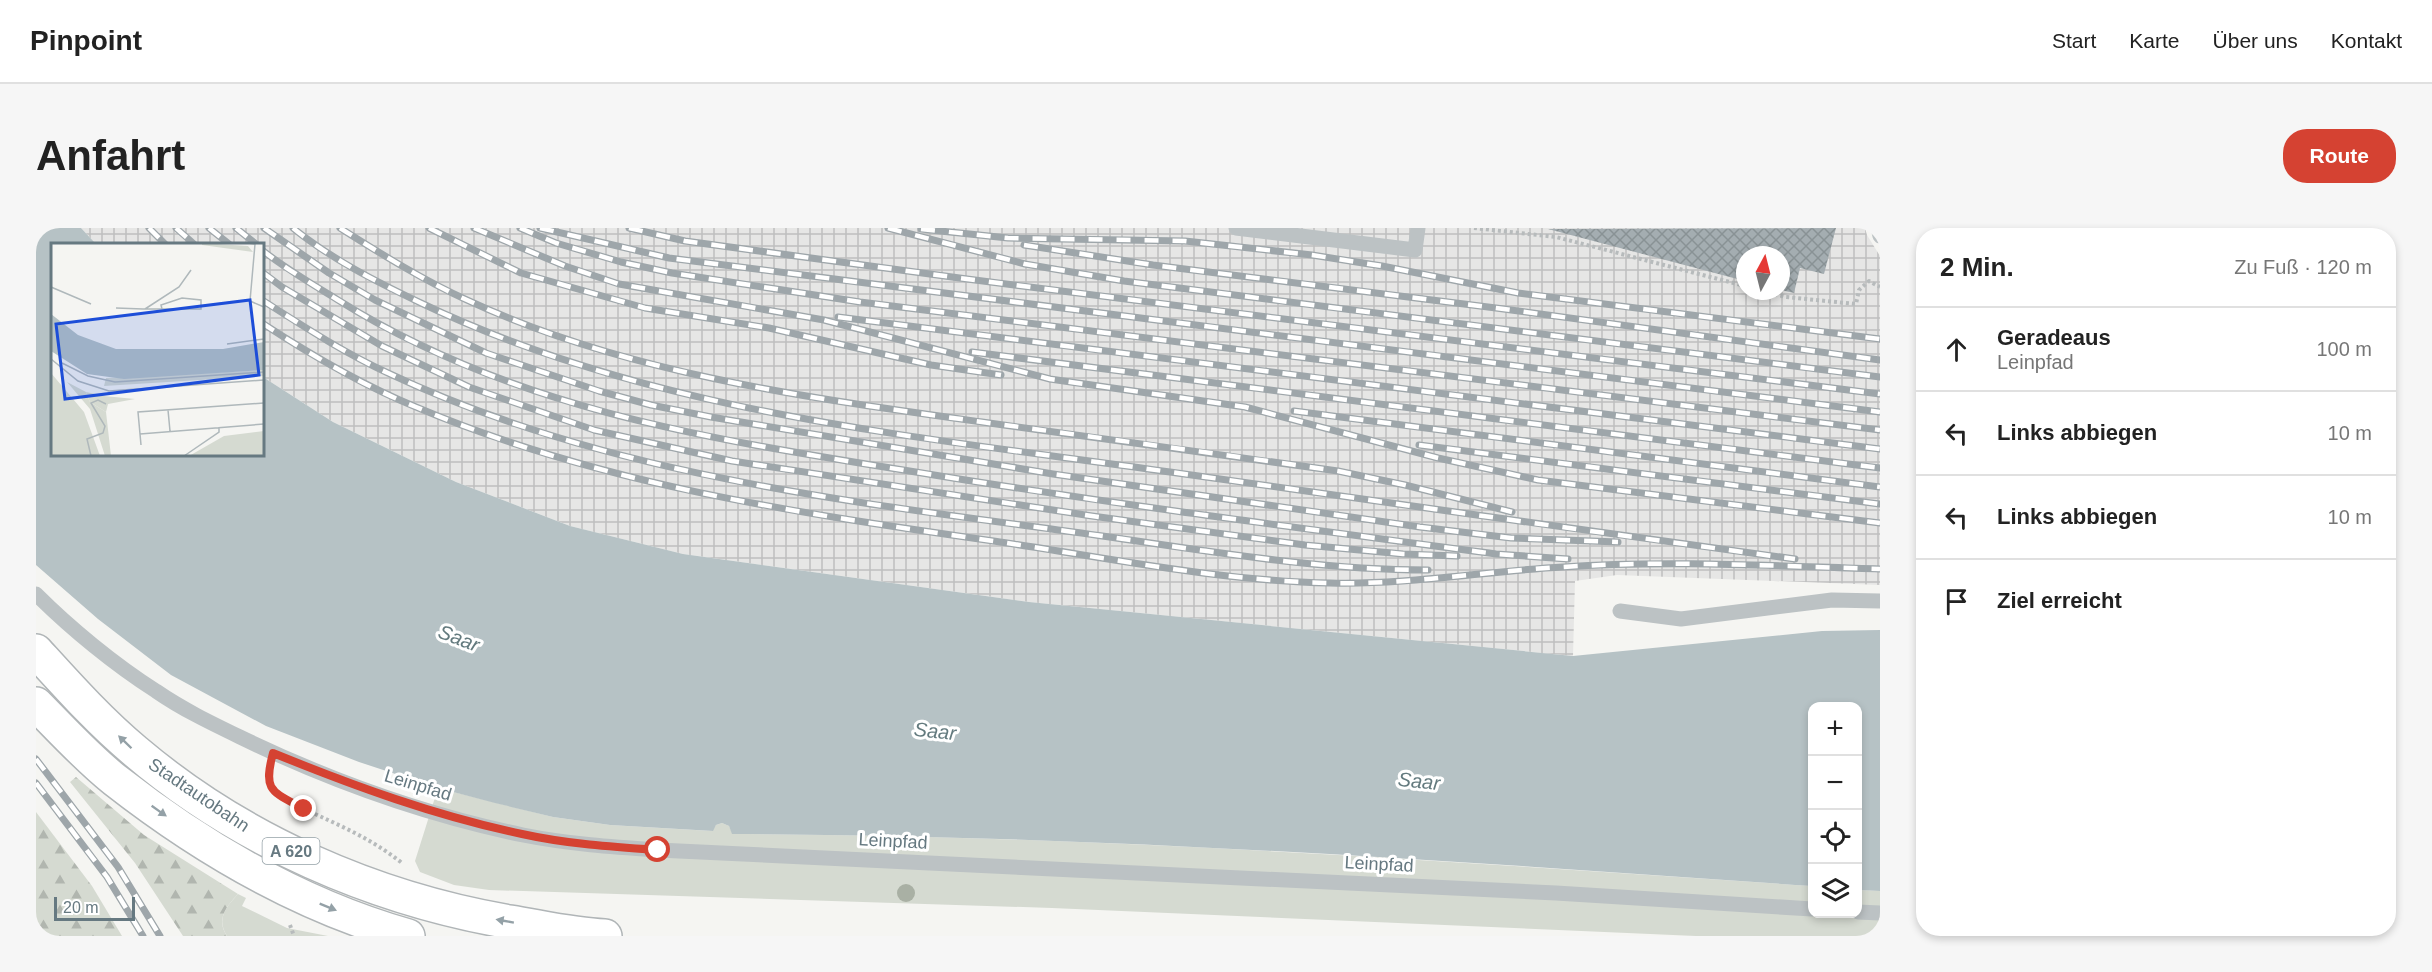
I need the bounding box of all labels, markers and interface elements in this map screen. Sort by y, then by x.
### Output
text: Pinpoint [30,25,142,56]
text: Start [2052,29,2096,52]
text: Karte [2129,29,2180,52]
text: Über uns [2213,29,2298,52]
text: Kontakt [2331,29,2402,52]
button: Route [2283,129,2396,183]
text: Anfahrt [36,132,185,179]
inset map [51,243,264,456]
north arrow [1736,246,1790,300]
text: 2 Min. [1940,252,2014,282]
text: Zu Fuß · 120 m [2234,256,2372,278]
text: Geradeaus [1997,325,2111,350]
icon: ahead [1940,333,1973,366]
text: 100 m [2316,338,2372,360]
text: Leinpfad [1997,351,2074,373]
icon: left [1940,417,1973,450]
text: Links abbiegen [1997,420,2157,445]
text: 10 m [2328,422,2372,444]
icon: left [1940,501,1973,534]
text: Links abbiegen [1997,504,2157,529]
text: 10 m [2328,506,2372,528]
icon: arrive [1940,585,1973,618]
text: Ziel erreicht [1997,588,2122,613]
water label: Saar [435,620,484,656]
map controls [1808,702,1862,918]
button: + [1808,702,1862,756]
water label: Saar [913,718,958,744]
one-way arrow [118,735,132,749]
street label: Stadtautobahn [145,754,253,836]
button: − [1808,756,1862,810]
street label: Leinpfad [382,765,454,805]
water label: Saar [1397,768,1442,794]
route end [290,795,316,821]
one-way arrow [151,805,167,816]
button: locate [1808,810,1862,864]
street label: Leinpfad [858,829,928,853]
route start [644,836,670,862]
road number: A 620 [262,838,320,864]
street label: Leinpfad [1344,852,1414,876]
button: layers [1808,864,1862,918]
scale bar [54,894,135,922]
text: 20 m [63,899,99,916]
one-way arrow [320,902,338,912]
one-way arrow [496,916,515,925]

